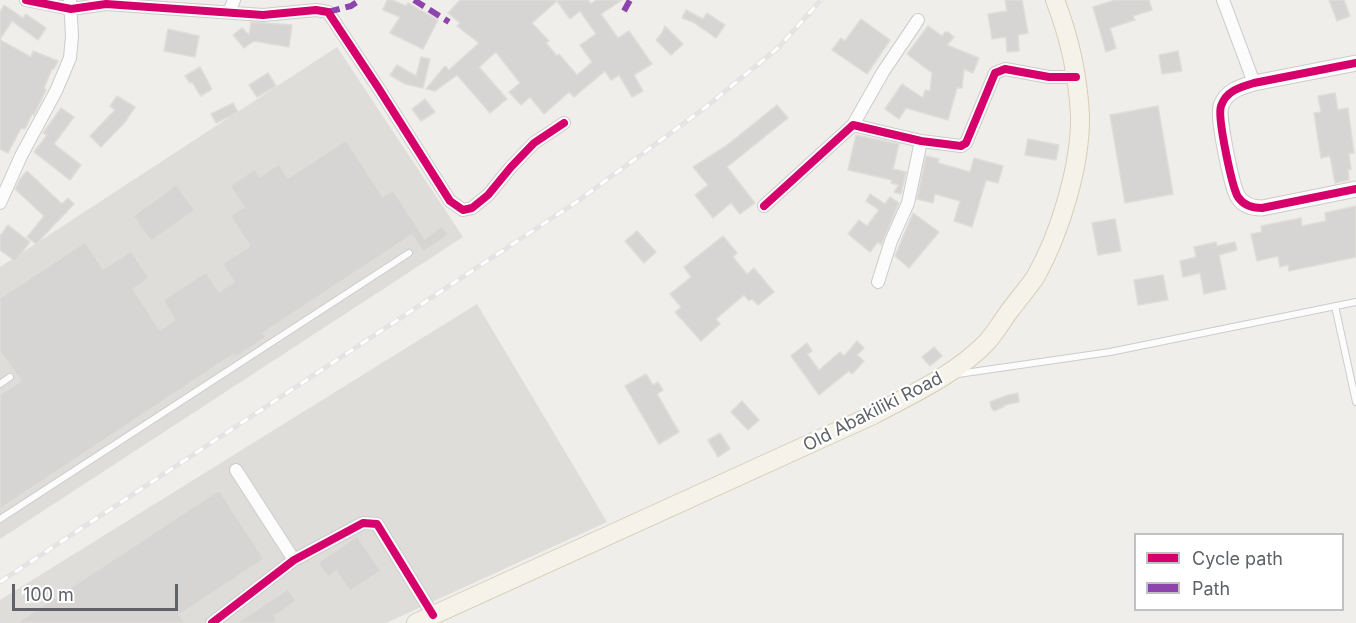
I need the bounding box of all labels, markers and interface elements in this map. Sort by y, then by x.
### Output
street label: Old Abakiliki Road [800,368,946,456]
legend [1134,533,1344,611]
text: Cycle path [1192,548,1283,569]
scale bar [15,572,182,610]
text: Path [1192,578,1230,599]
text: 100 m [23,584,74,605]

